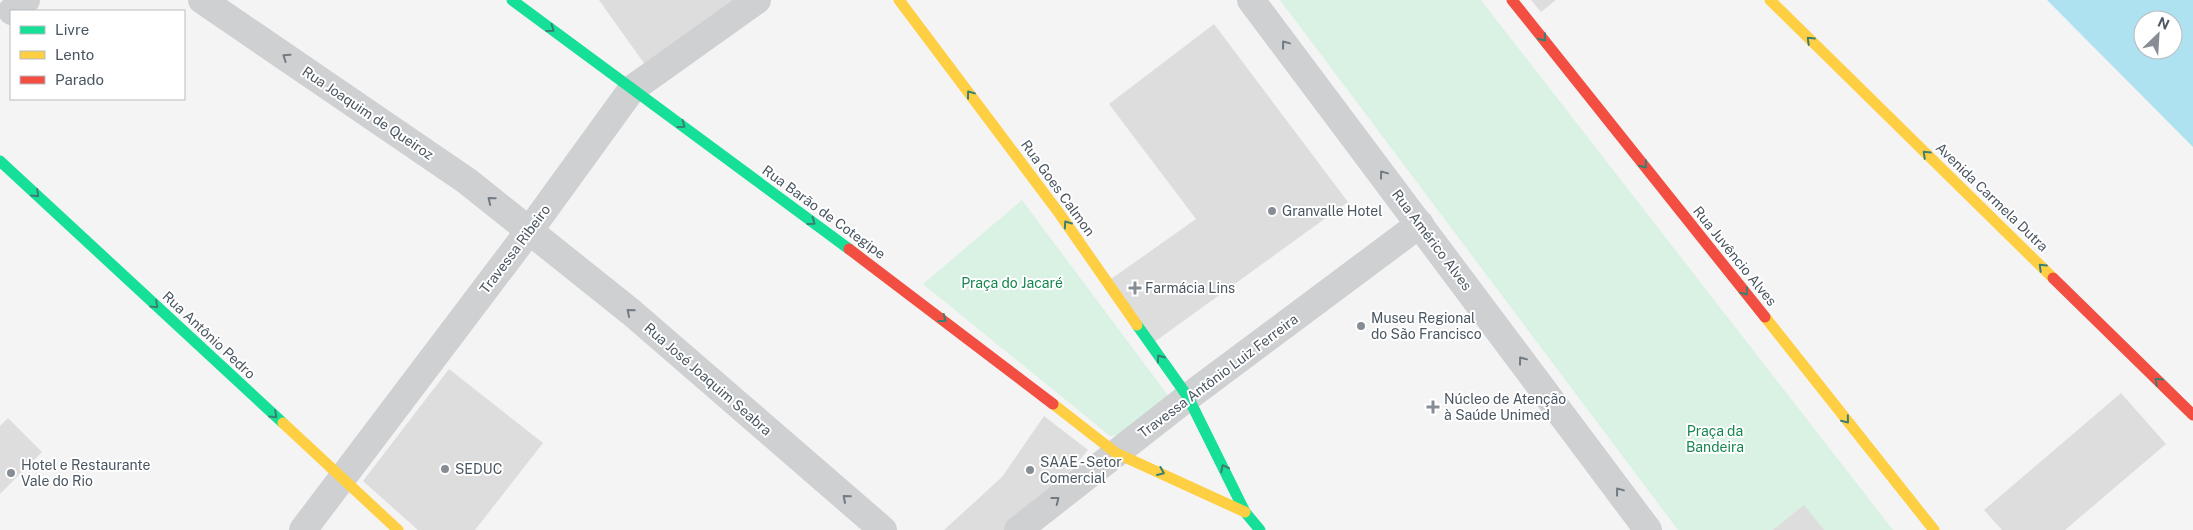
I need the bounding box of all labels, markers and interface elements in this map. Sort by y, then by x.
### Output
legend [10,10,185,100]
north arrow [2133,10,2183,60]
text: N [2155,14,2172,33]
text: Livre [55,21,89,38]
one-way arrow [545,23,555,32]
one-way arrow [1537,32,1545,41]
one-way arrow [1807,37,1816,46]
one-way arrow [1282,41,1290,50]
text: Lento [55,46,94,63]
one-way arrow [282,54,292,63]
street label: Rua Joaquim de Queiroz [299,63,437,163]
text: Parado [55,71,104,88]
one-way arrow [967,90,976,100]
one-way arrow [676,120,685,128]
street label: Rua Goes Calmon [1018,137,1098,239]
street label: Avenida Carmela Dutra [1933,139,2051,255]
one-way arrow [1923,150,1932,159]
one-way arrow [1638,159,1646,168]
street label: Rua Barão de Cotegipe [759,162,889,262]
one-way arrow [1380,171,1388,180]
street label: Rua Américo Alves [1389,186,1475,294]
one-way arrow [30,188,39,197]
one-way arrow [488,198,497,206]
street label: Travessa Ribeiro [476,201,554,296]
place label: Granvalle Hotel [1282,203,1383,219]
street label: Rua Juvêncio Alves [1690,203,1780,309]
marker: Granvalle Hotel [1266,205,1278,217]
one-way arrow [806,216,816,225]
one-way arrow [1064,220,1073,230]
one-way arrow [2039,264,2048,273]
park label: Praça do Jacaré [961,275,1063,291]
place label: Farmácia Lins [1145,280,1235,296]
marker: Farmácia Lins [1129,282,1141,294]
one-way arrow [1739,287,1748,296]
street label: Rua Antônio Pedro [159,288,259,382]
one-way arrow [149,299,158,308]
one-way arrow [627,309,636,318]
place label: Museu Regional do São Francisco [1371,310,1482,342]
street label: Travessa Antônio Luiz Ferreira [1135,311,1301,441]
one-way arrow [937,313,947,322]
street label: Rua José Joaquim Seabra [641,319,775,439]
marker: Museu Regional do São Francisco [1355,320,1367,332]
one-way arrow [1157,354,1166,363]
one-way arrow [1519,357,1527,366]
one-way arrow [2155,378,2164,387]
place label: Núcleo de Atenção à Saúde Unimed [1444,391,1566,423]
marker: Núcleo de Atenção à Saúde Unimed [1426,400,1440,414]
one-way arrow [268,409,277,418]
one-way arrow [1841,414,1850,423]
park label: Praça da Bandeira [1686,423,1744,455]
place label: SAAE - Setor Comercial [1040,454,1122,486]
place label: Hotel e Restaurante Vale do Rio [21,457,151,489]
place label: SEDUC [455,461,502,477]
marker: SEDUC [439,463,451,475]
marker: SAAE - Setor Comercial [1024,464,1036,476]
one-way arrow [1220,464,1230,473]
one-way arrow [1156,466,1165,477]
marker: Hotel e Restaurante Vale do Rio [5,467,17,479]
one-way arrow [1616,488,1624,497]
one-way arrow [843,495,852,504]
one-way arrow [1050,497,1059,505]

